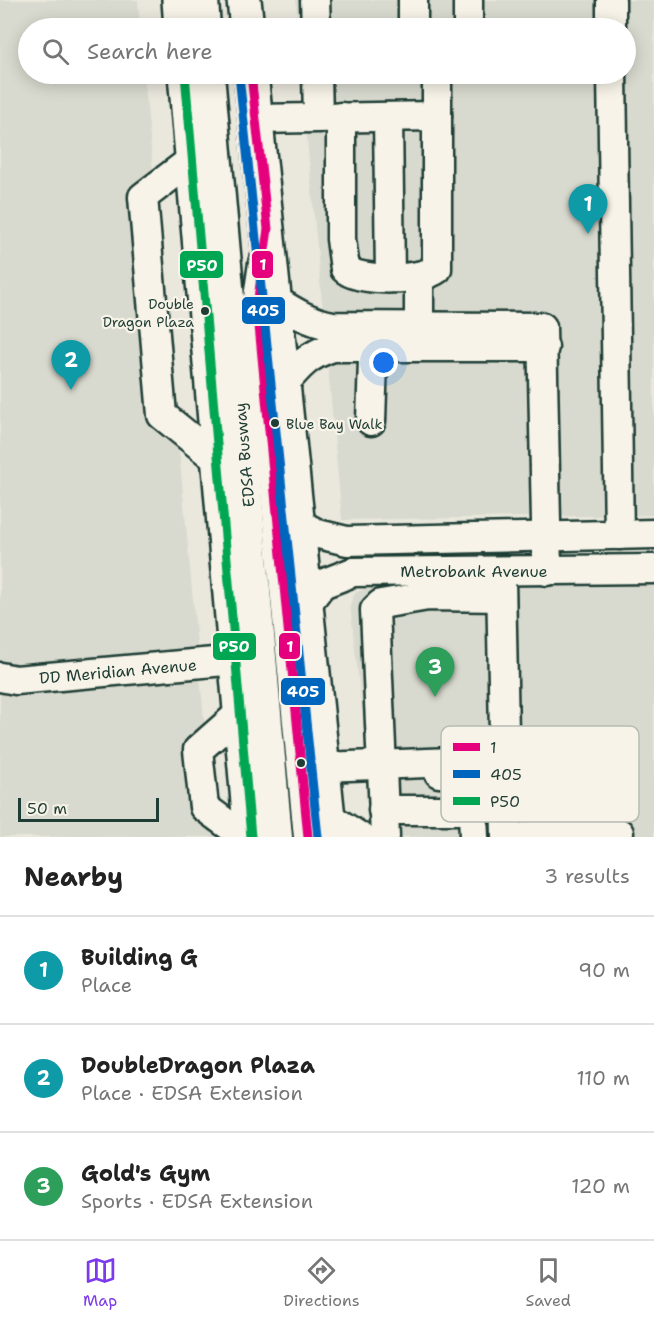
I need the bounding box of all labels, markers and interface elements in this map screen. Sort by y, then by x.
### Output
search box [18,18,636,84]
icon: search [39,35,72,68]
text: Search here [87,37,213,66]
pin: 1 [568,184,608,234]
line badge: P50 [179,250,224,279]
line badge: 1 [251,250,274,279]
text: 1 [259,254,267,275]
text: P50 [186,255,218,276]
place label: Double Dragon Plaza [103,295,194,331]
line badge: 405 [241,296,286,325]
text: 405 [247,300,279,321]
marker: Double Dragon Plaza [199,305,211,317]
pin: 2 [52,340,90,390]
your location [369,348,398,377]
street label: EDSA Busway [229,402,260,508]
place label: Blue Bay Walk [286,415,382,433]
marker: Blue Bay Walk [269,417,281,429]
street label: Metrobank Avenue [400,561,548,582]
line badge: P50 [212,632,257,661]
line badge: 1 [278,632,301,660]
text: P50 [218,636,250,657]
text: 1 [286,636,294,657]
pin: 3 [416,648,454,697]
street label: DD Meridian Avenue [38,654,198,689]
line badge: 405 [280,677,326,706]
text: 405 [287,681,319,702]
legend [441,726,639,822]
text: 1 [490,737,497,758]
unlabelled marker [295,757,307,769]
text: 405 [490,764,522,785]
text: P50 [490,791,520,812]
scale bar [18,795,159,822]
text: 50 m [27,798,67,819]
text: Nearby [24,859,123,894]
text: 3 results [544,863,630,889]
text: Building G [81,943,198,972]
text: 1 [39,957,48,983]
text: 90 m [578,957,630,983]
text: Place [81,972,132,998]
text: DoubleDragon Plaza [81,1051,315,1080]
text: 2 [37,1065,51,1091]
text: 110 m [576,1065,630,1091]
text: Place · EDSA Extension [81,1080,303,1106]
text: Gold's Gym [81,1159,210,1188]
text: 3 [37,1173,51,1199]
text: 120 m [571,1173,630,1199]
text: Sports · EDSA Extension [81,1188,313,1214]
tab: Map [83,1254,117,1311]
tab: Directions [283,1254,360,1311]
tab: Saved [526,1254,571,1311]

